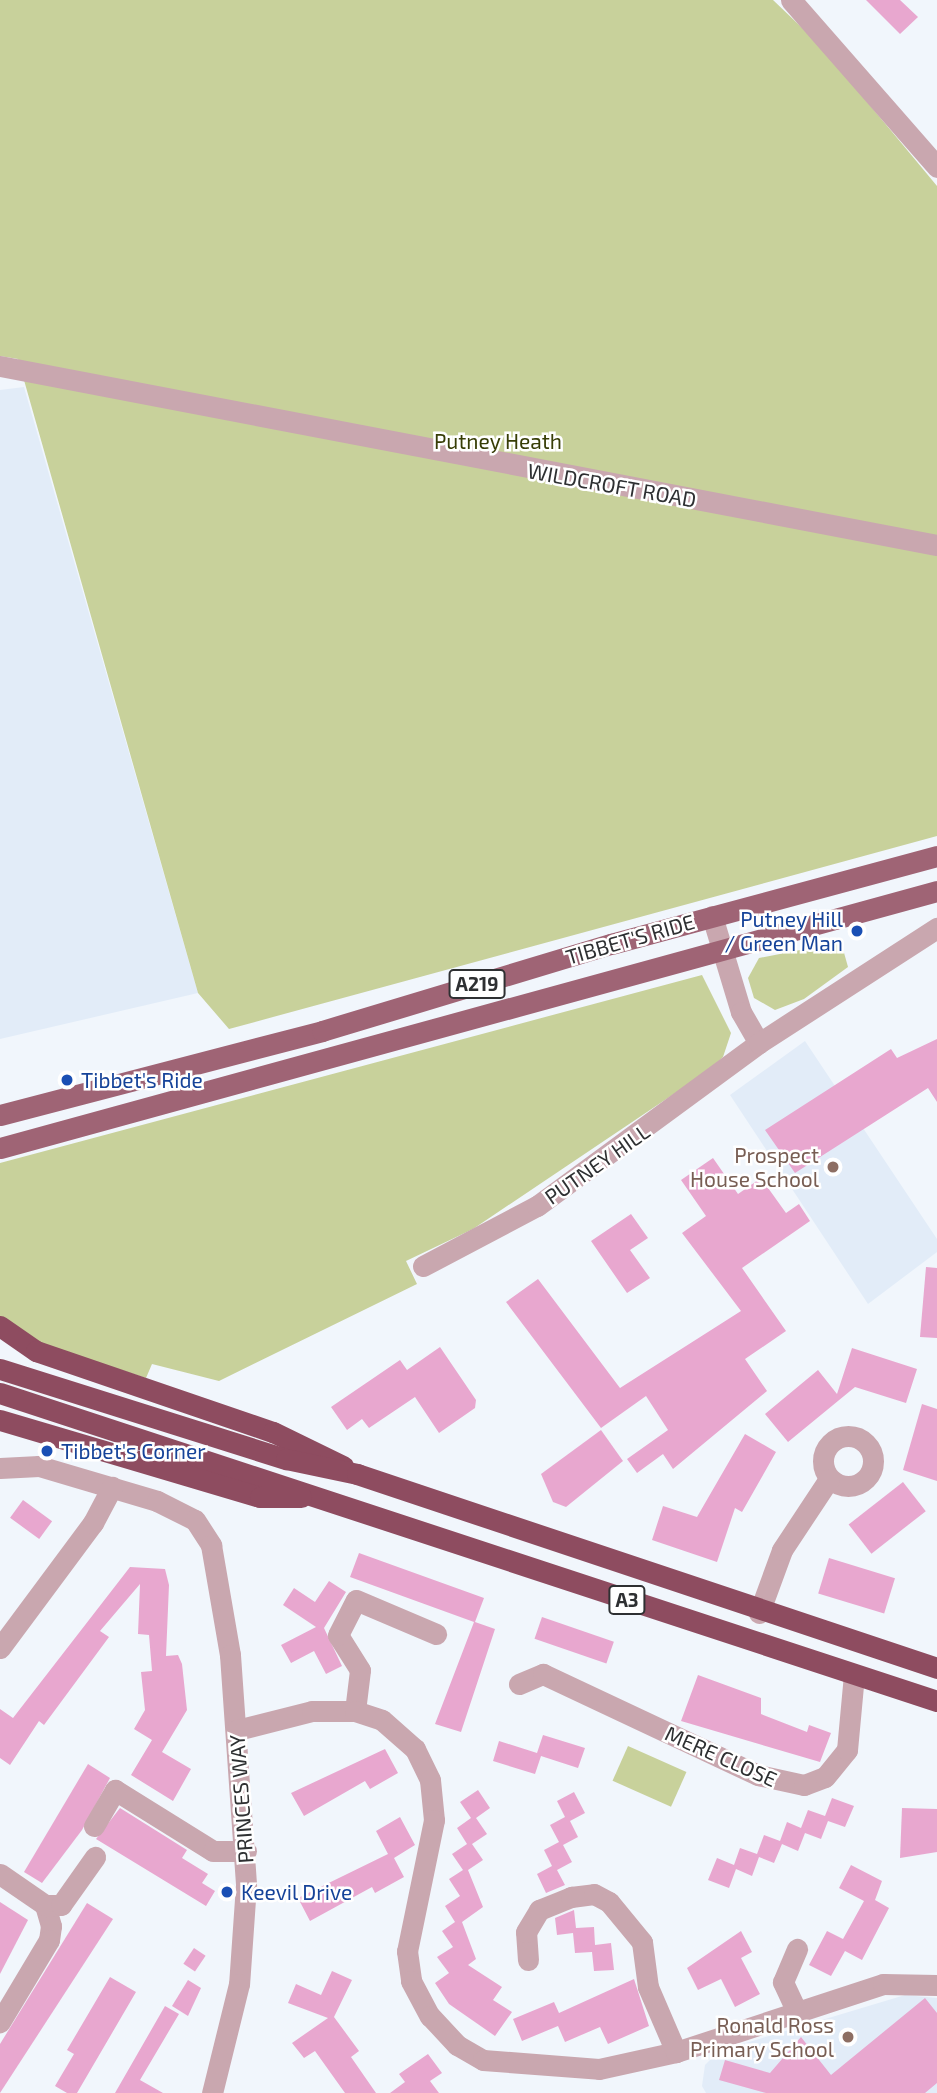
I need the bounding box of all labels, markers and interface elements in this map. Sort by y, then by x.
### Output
park label: Putney Heath [434,428,562,454]
street label: WILDCROFT ROAD [525,458,699,512]
place label: Putney Hill / Green Man [725,906,843,956]
street label: TIBBET'S RIDE [563,909,697,969]
marker: Putney Hill / Green Man [849,923,865,939]
road number: A219 [447,968,507,1000]
place label: Tibbet's Ride [81,1067,203,1093]
marker: Tibbet's Ride [59,1072,75,1088]
street label: PUTNEY HILL [539,1118,655,1210]
place label: Prospect House School [690,1142,819,1192]
marker: Prospect House School [825,1159,841,1175]
place label: Tibbet's Corner [61,1438,206,1464]
marker: Tibbet's Corner [39,1443,55,1459]
road number: A3 [608,1584,646,1616]
street label: MERE CLOSE [661,1720,781,1792]
street label: PRINCES WAY [224,1734,258,1864]
place label: Keevil Drive [241,1879,353,1905]
marker: Keevil Drive [219,1884,235,1900]
place label: Ronald Ross Primary School [689,2012,834,2062]
marker: Ronald Ross Primary School [840,2029,856,2045]

